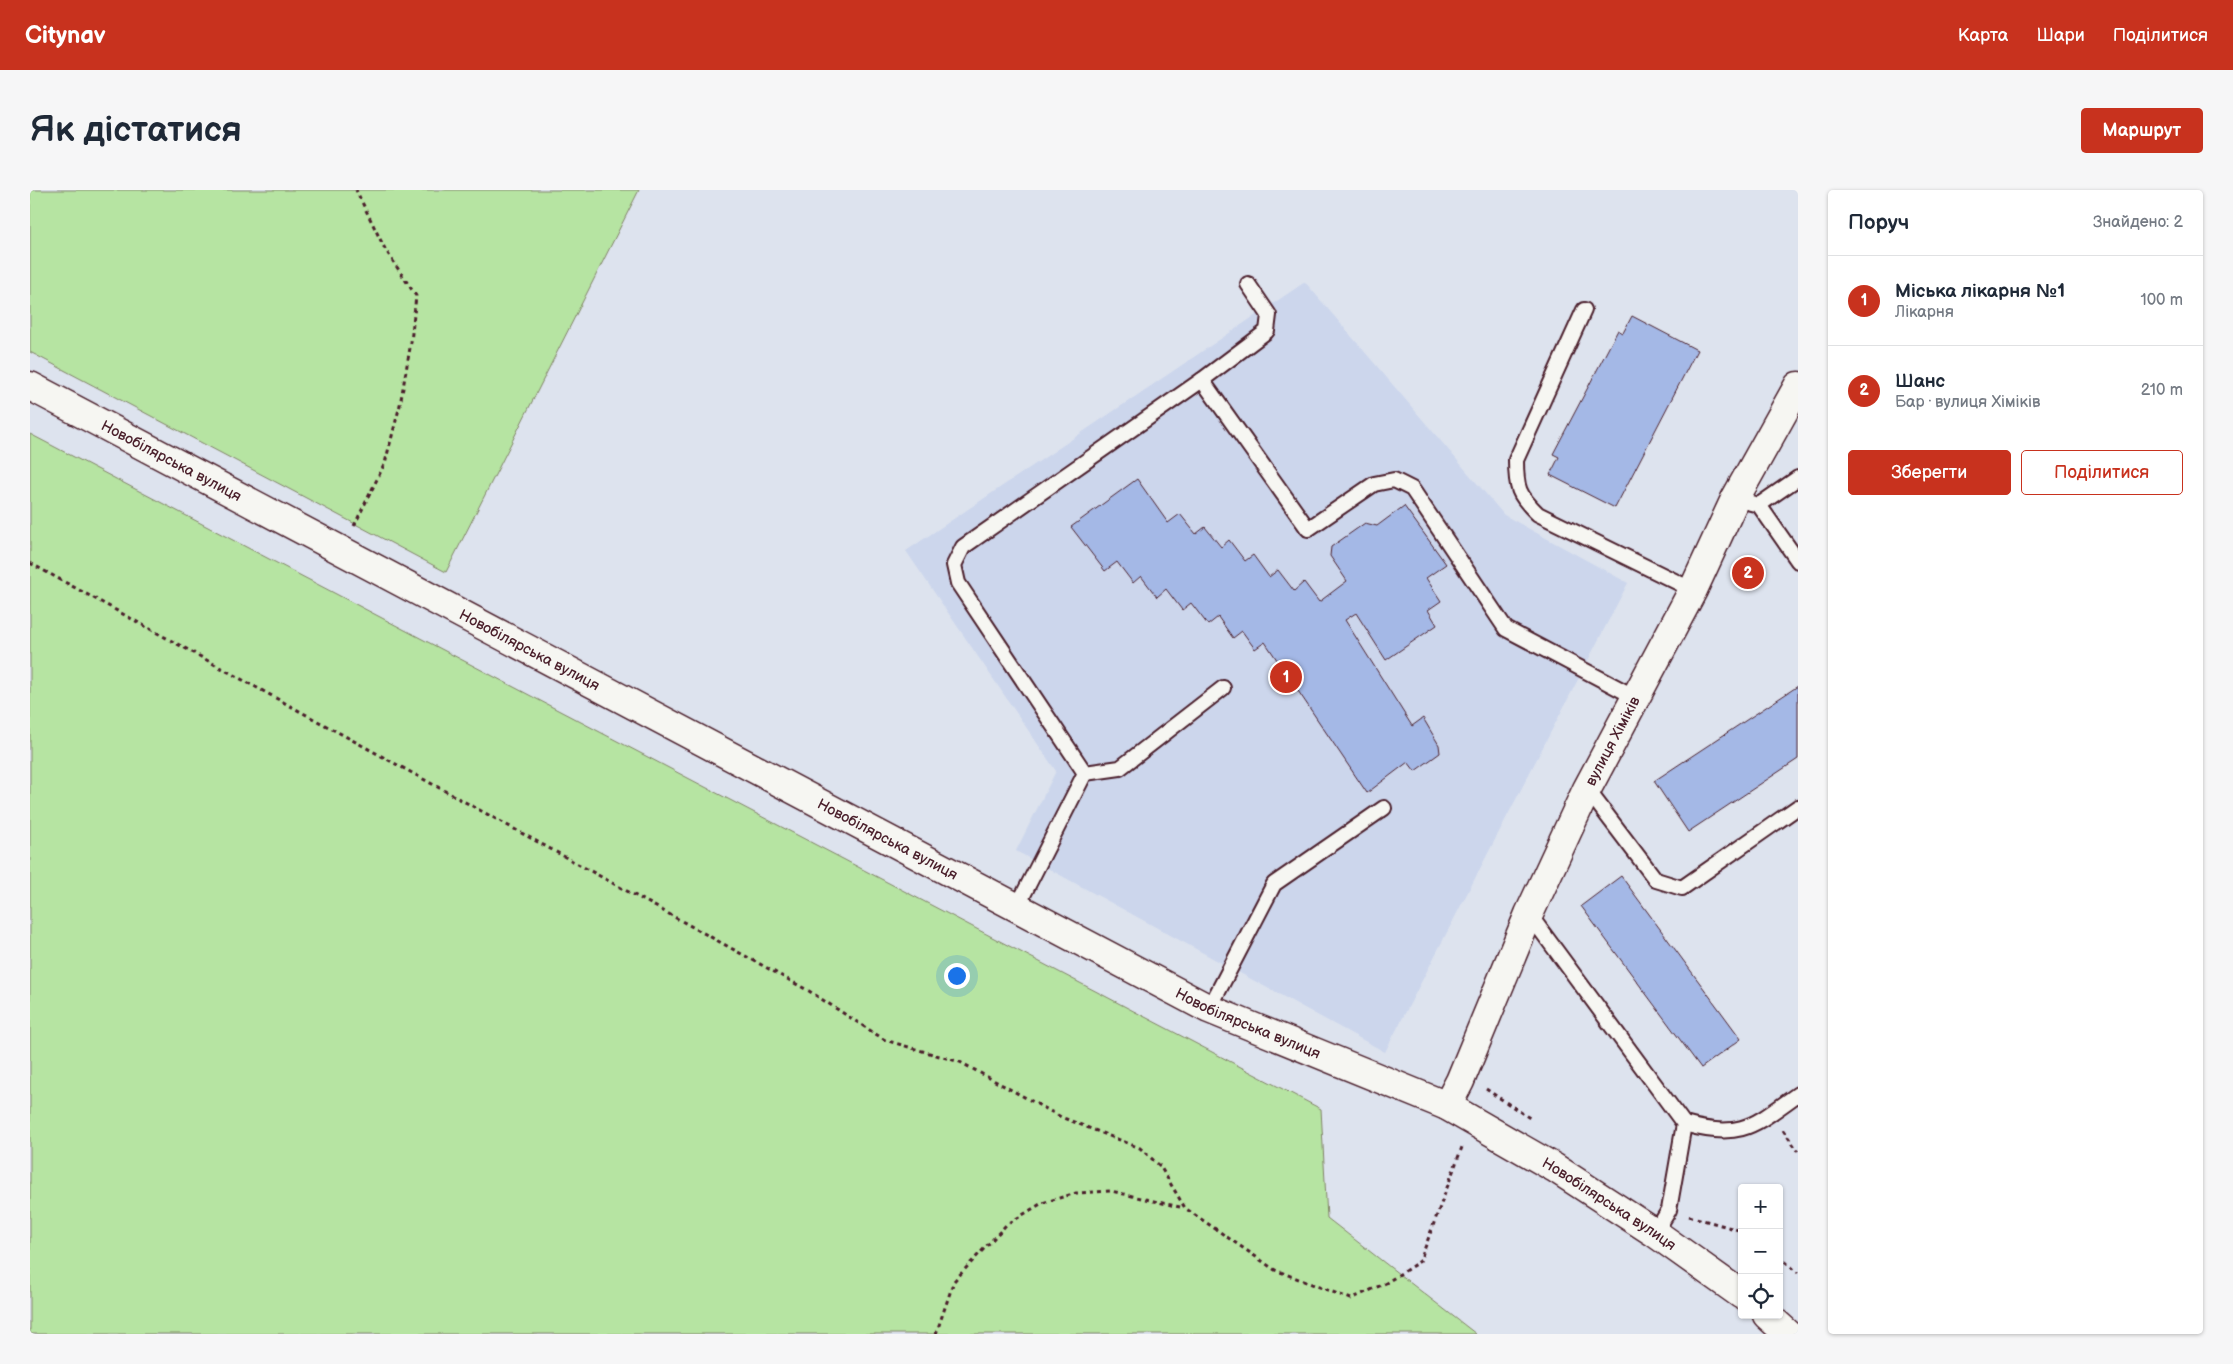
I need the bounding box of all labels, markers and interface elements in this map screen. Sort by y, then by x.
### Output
text: Citynav [25,21,106,50]
text: Карта [1958,25,2008,46]
text: Шари [2036,25,2085,46]
text: Поділитися [2113,25,2208,46]
button: Маршрут [2081,108,2203,153]
text: Як дістатися [30,109,242,152]
text: Поруч [1848,210,1909,235]
text: Знайдено: 2 [2093,213,2183,232]
text: Міська лікарня №1 [1895,280,2065,303]
text: 1 [1861,291,1867,310]
text: 100 m [2140,291,2183,310]
text: Лікарня [1895,303,1954,322]
text: Шанс [1895,370,1945,393]
text: 2 [1859,381,1869,400]
text: 210 m [2141,381,2183,400]
text: Бар · вулиця Хіміків [1895,393,2040,412]
street label: Новобілярська вулиця [98,416,245,506]
button: Зберегти [1848,450,2011,495]
button: Поділитися [2021,450,2183,495]
pin: 2 [1732,554,1764,592]
street label: Новобілярська вулиця [456,605,603,695]
pin: 1 [1270,658,1302,696]
street label: вулиця Хіміків [1581,693,1644,789]
street label: Новобілярська вулиця [814,794,961,884]
your location [944,963,970,989]
street label: Новобілярська вулиця [1172,983,1323,1063]
street label: Новобілярська вулиця [1539,1153,1680,1255]
map controls [1738,1184,1783,1319]
button: + [1738,1184,1783,1229]
button: − [1738,1229,1783,1274]
button: locate [1738,1274,1783,1319]

